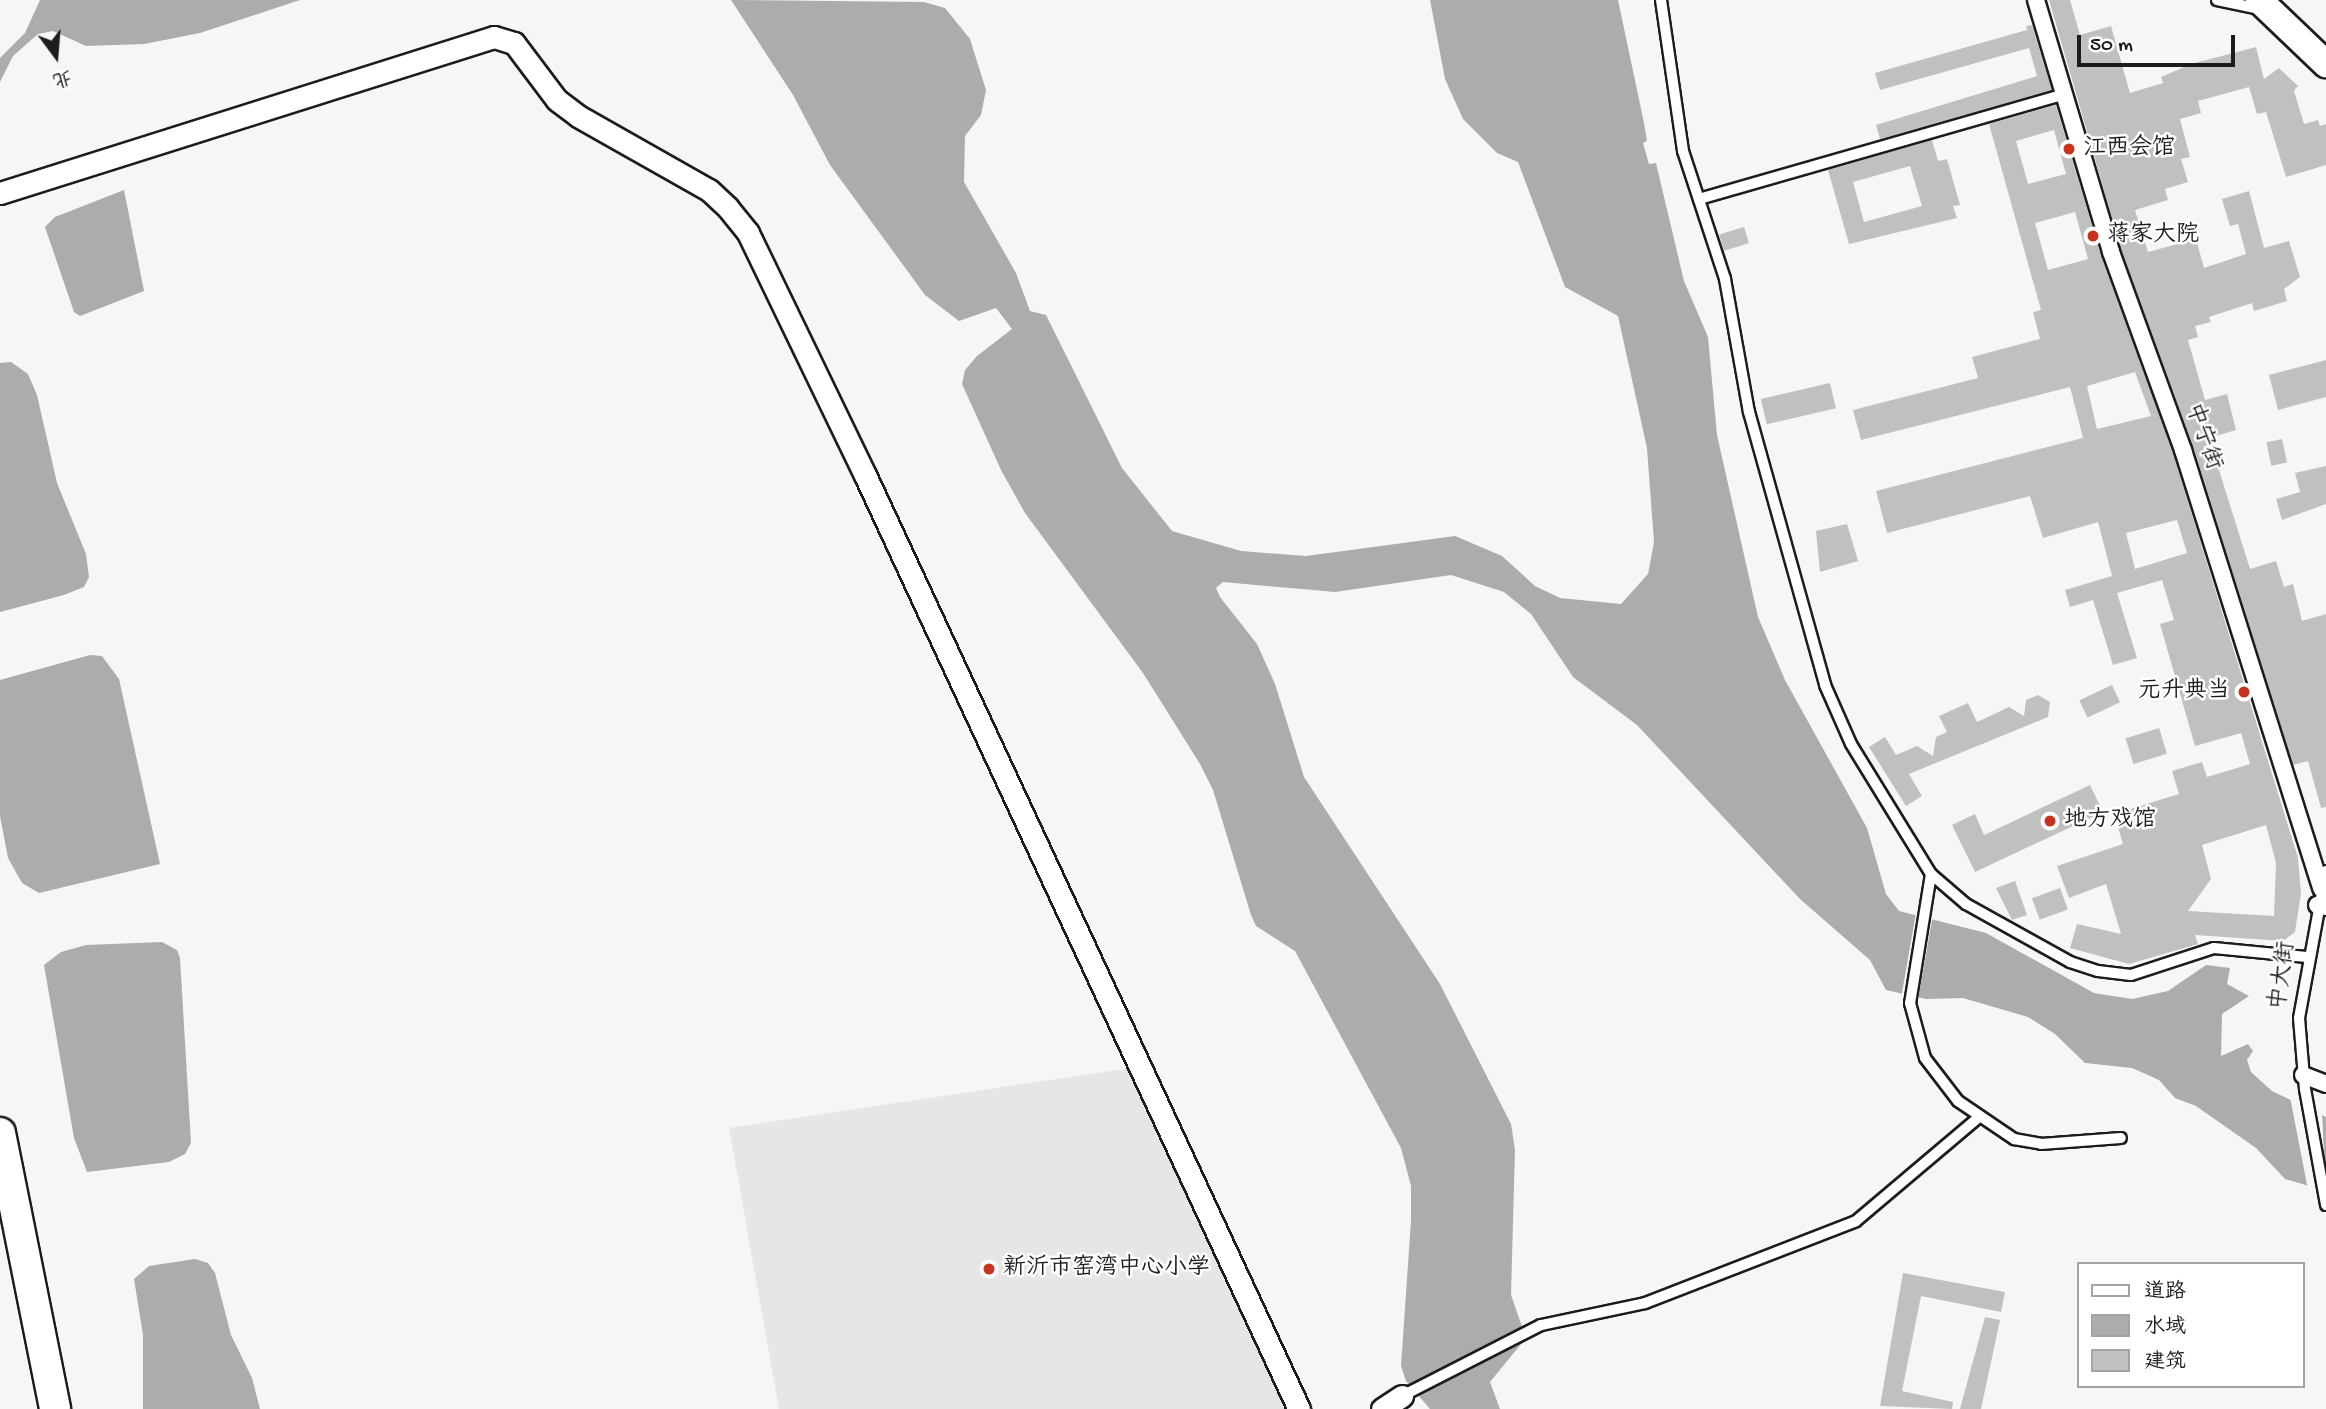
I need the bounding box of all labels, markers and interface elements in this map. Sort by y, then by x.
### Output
north arrow [21,21,91,91]
scale bar [2081,21,2238,65]
text: 50 m [2090,34,2133,59]
text: 北 [50,63,74,90]
place label: 江西会馆 [2083,135,2175,163]
marker: 江西会馆 [2061,141,2077,157]
place label: 蒋家大院 [2107,222,2199,250]
marker: 蒋家大院 [2085,228,2101,244]
street label: 中宁街 [2178,400,2226,474]
place label: 元升典当 [2138,678,2230,706]
marker: 元升典当 [2236,684,2252,700]
place label: 地方戏馆 [2064,807,2156,835]
marker: 地方戏馆 [2042,813,2058,829]
street label: 中大街 [2266,940,2302,1012]
place label: 新沂市窑湾中心小学 [1003,1255,1210,1283]
marker: 新沂市窑湾中心小学 [981,1261,997,1277]
legend [2078,1262,2305,1388]
text: 道路 [2144,1281,2186,1306]
text: 水域 [2144,1316,2186,1341]
text: 建筑 [2144,1351,2186,1376]

